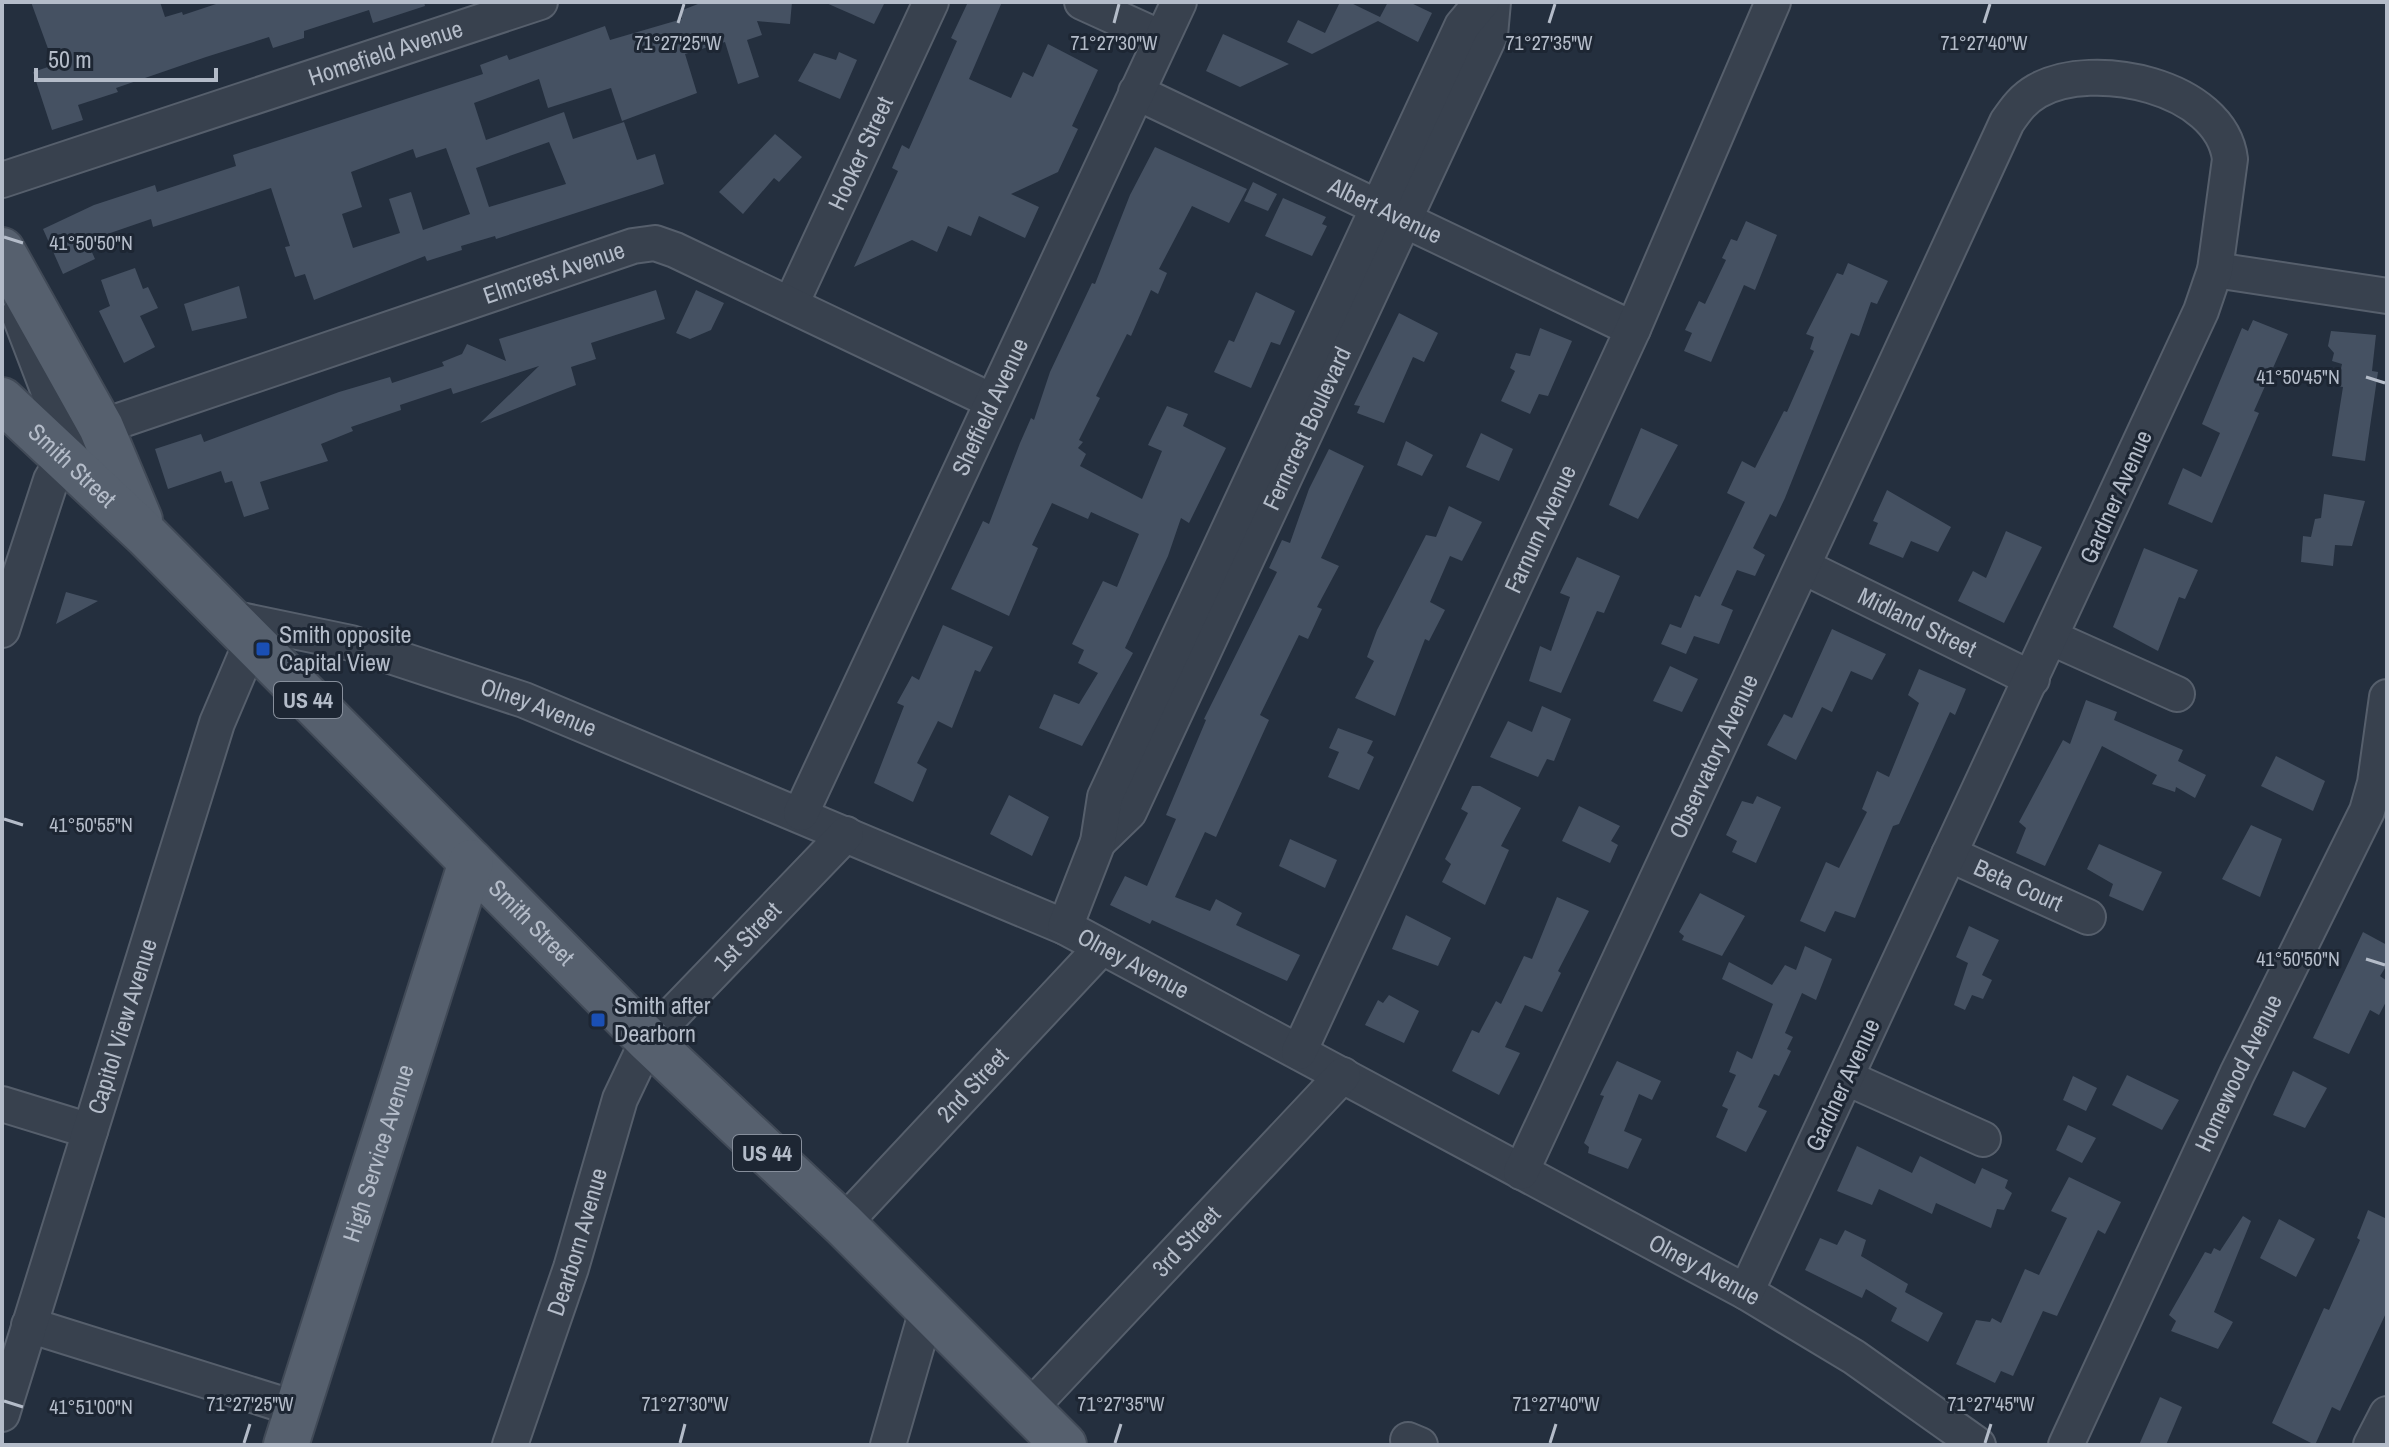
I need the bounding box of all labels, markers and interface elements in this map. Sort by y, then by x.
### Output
street label: Homefield Avenue [304,12,467,93]
text: 71°27'25"W [634,29,722,56]
text: 71°27'30"W [1070,29,1158,56]
text: 71°27'35"W [1505,29,1593,56]
text: 71°27'40"W [1940,29,2028,56]
scale bar [36,32,216,82]
text: 50 m [48,43,92,75]
street label: Hooker Street [820,91,900,215]
street label: Albert Avenue [1323,169,1448,251]
text: 41°50'50"N [49,229,133,256]
street label: Elmcrest Avenue [479,233,629,311]
street label: Sheffield Avenue [944,333,1035,480]
street label: Ferncrest Boulevard [1255,341,1358,515]
text: 41°50'45"N [2256,363,2340,390]
street label: Smith Street [22,416,124,514]
street label: Gardner Avenue [2071,425,2159,568]
street label: Farnum Avenue [1496,459,1583,598]
street label: Midland Street [1853,579,1983,664]
place label: Smith opposite Capital View [279,618,411,678]
marker: Smith opposite Capital View [254,640,272,658]
street label: Observatory Avenue [1661,669,1765,843]
street label: Olney Avenue [477,670,602,744]
road number: US 44 [274,682,342,718]
text: 41°50'55"N [49,811,133,838]
street label: Beta Court [1969,850,2069,919]
street label: Smith Street [482,872,582,972]
street label: 1st Street [706,894,788,977]
street label: Olney Avenue [1072,920,1195,1006]
street label: Capitol View Avenue [79,934,164,1118]
text: 41°50'50"N [2256,945,2340,972]
place label: Smith after Dearborn [614,989,711,1049]
street label: Homewood Avenue [2187,989,2289,1156]
marker: Smith after Dearborn [589,1011,607,1029]
street label: Gardner Avenue [1797,1013,1887,1156]
street label: 2nd Street [929,1040,1015,1129]
street label: High Service Avenue [334,1060,421,1246]
road number: US 44 [733,1135,801,1171]
street label: Dearborn Avenue [539,1164,614,1320]
street label: 3rd Street [1145,1198,1227,1283]
street label: Olney Avenue [1643,1226,1767,1312]
text: 71°27'25"W [206,1390,294,1417]
text: 71°27'30"W [641,1390,729,1417]
text: 71°27'35"W [1077,1390,1165,1417]
text: 71°27'40"W [1512,1390,1600,1417]
text: 71°27'45"W [1947,1390,2035,1417]
text: 41°51'00"N [49,1393,133,1420]

